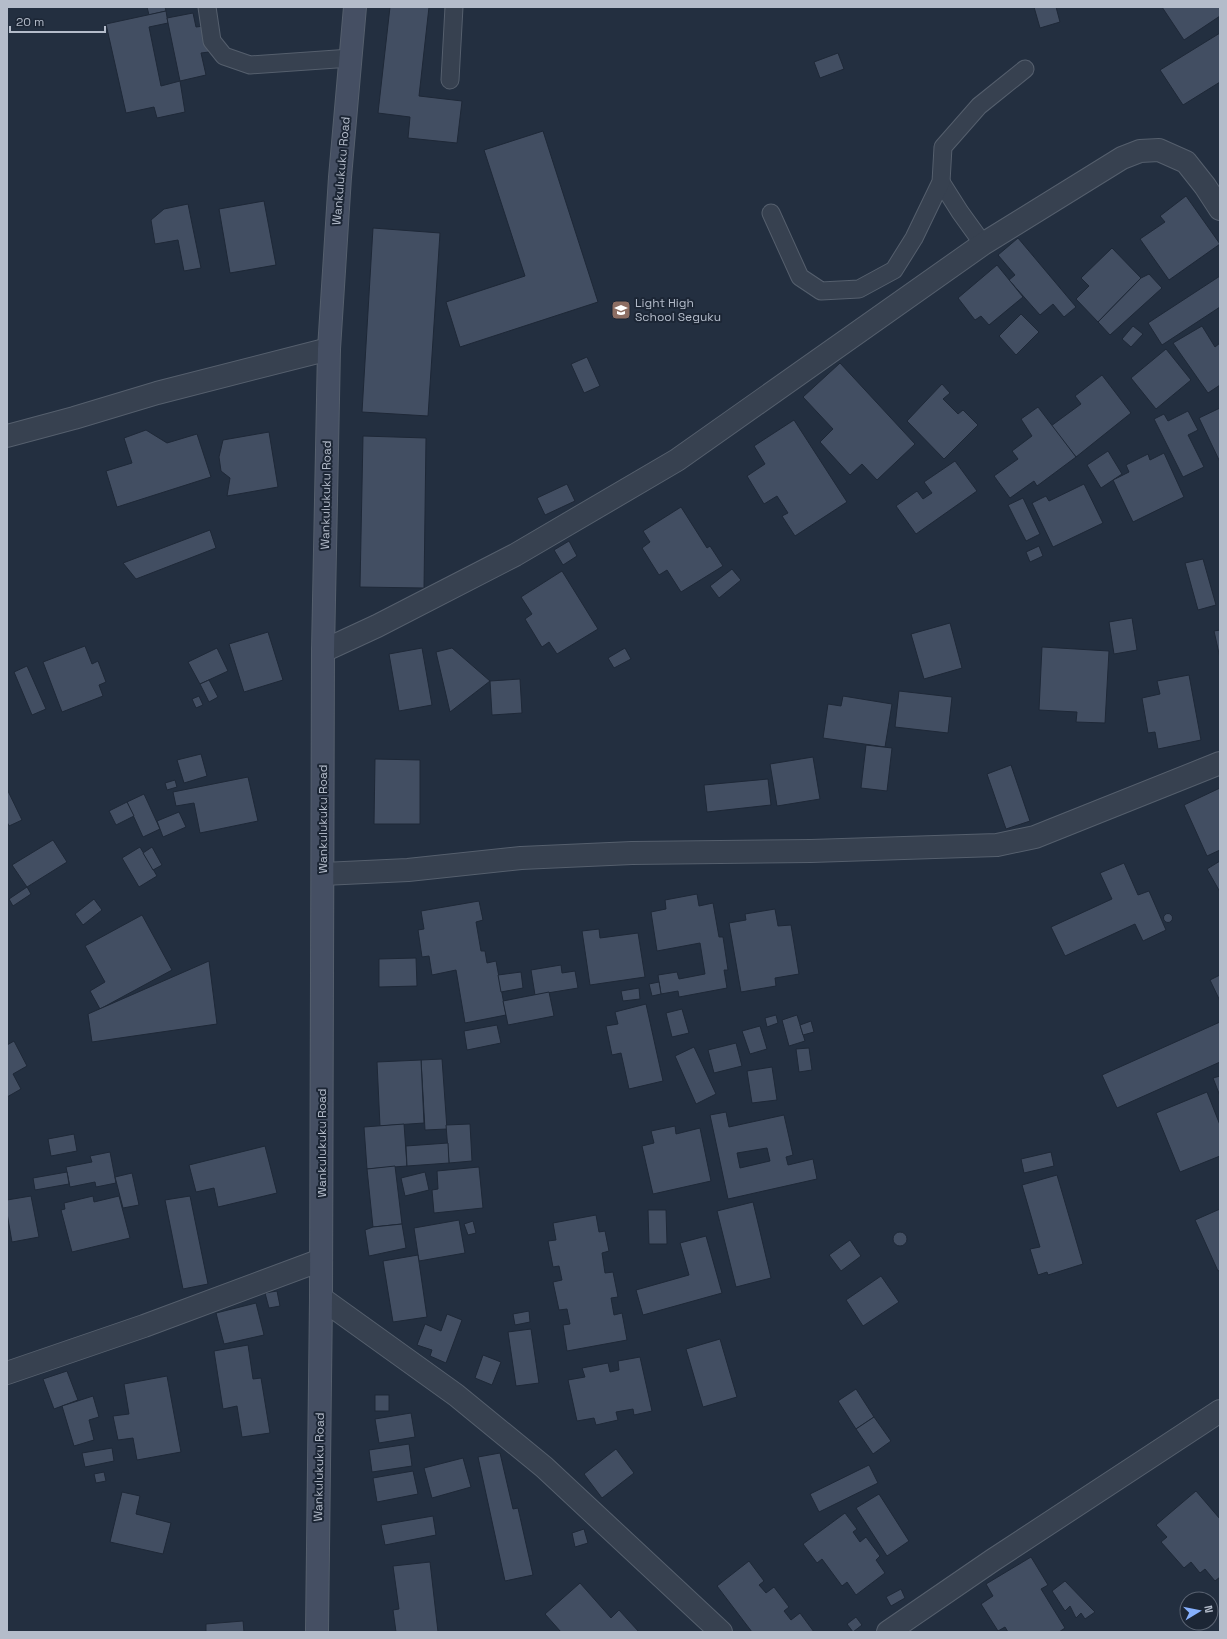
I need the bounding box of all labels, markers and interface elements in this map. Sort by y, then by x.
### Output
scale bar [10,8,105,34]
text: 20 m [16,14,44,30]
street label: Wankulukuku Road [328,116,354,226]
place label: Light High School Seguku [635,295,721,325]
school or university icon: Light High School Seguku [610,299,632,321]
street label: Wankulukuku Road [317,440,335,550]
street label: Wankulukuku Road [315,765,331,873]
street label: Wankulukuku Road [314,1089,330,1197]
street label: Wankulukuku Road [310,1412,328,1522]
north arrow [1179,1591,1219,1631]
text: N [1201,1604,1216,1614]

